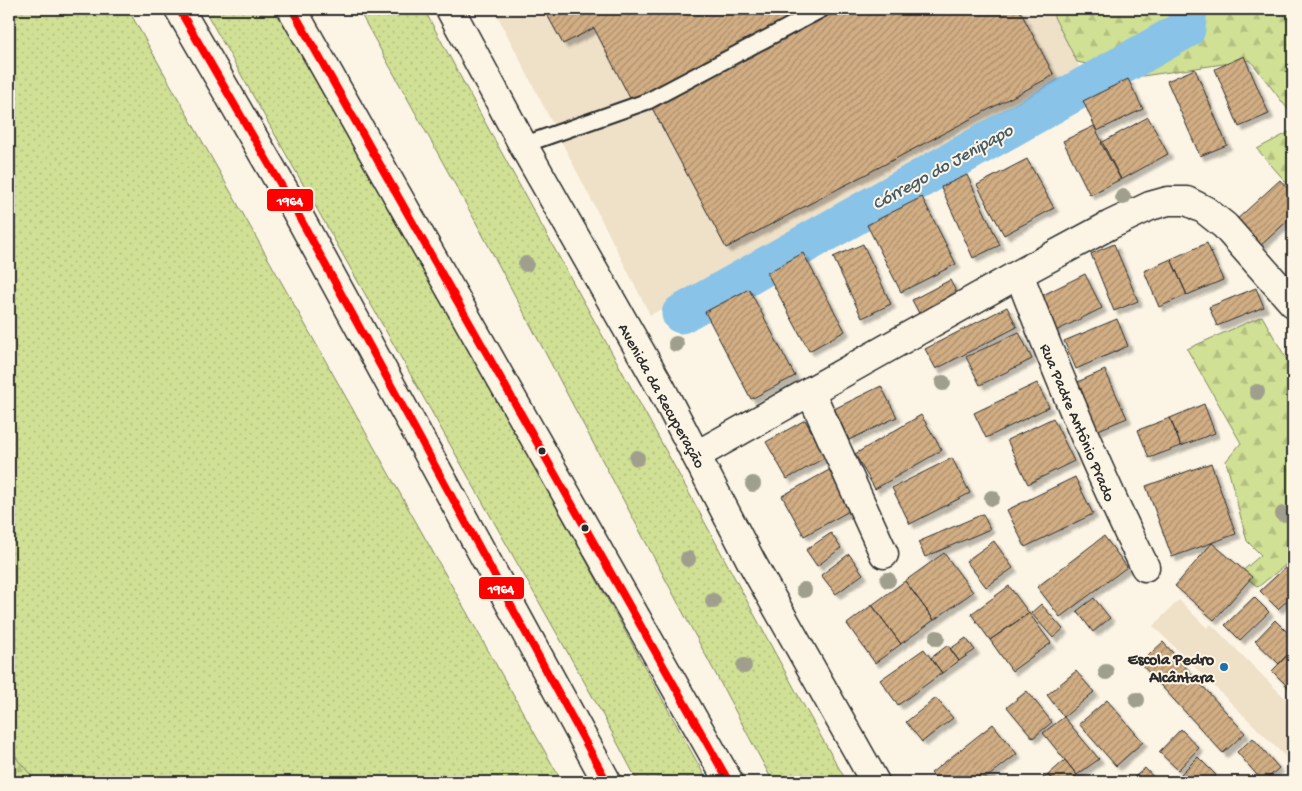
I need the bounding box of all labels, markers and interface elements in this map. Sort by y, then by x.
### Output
water label: Córrego do Jenipapo [869,121,1018,216]
line badge: 1964 [266,188,314,212]
text: 1964 [276,194,304,211]
street label: Avenida da Recuperação [612,321,708,473]
street label: Rua Padre Antônio Prado [1034,342,1118,505]
unlabelled marker [537,446,547,456]
unlabelled marker [580,523,590,533]
line badge: 1964 [478,576,525,600]
text: 1964 [487,582,515,599]
place label: Escola Pedro Alcântara [1128,652,1215,689]
marker: Escola Pedro Alcântara [1218,661,1230,673]

